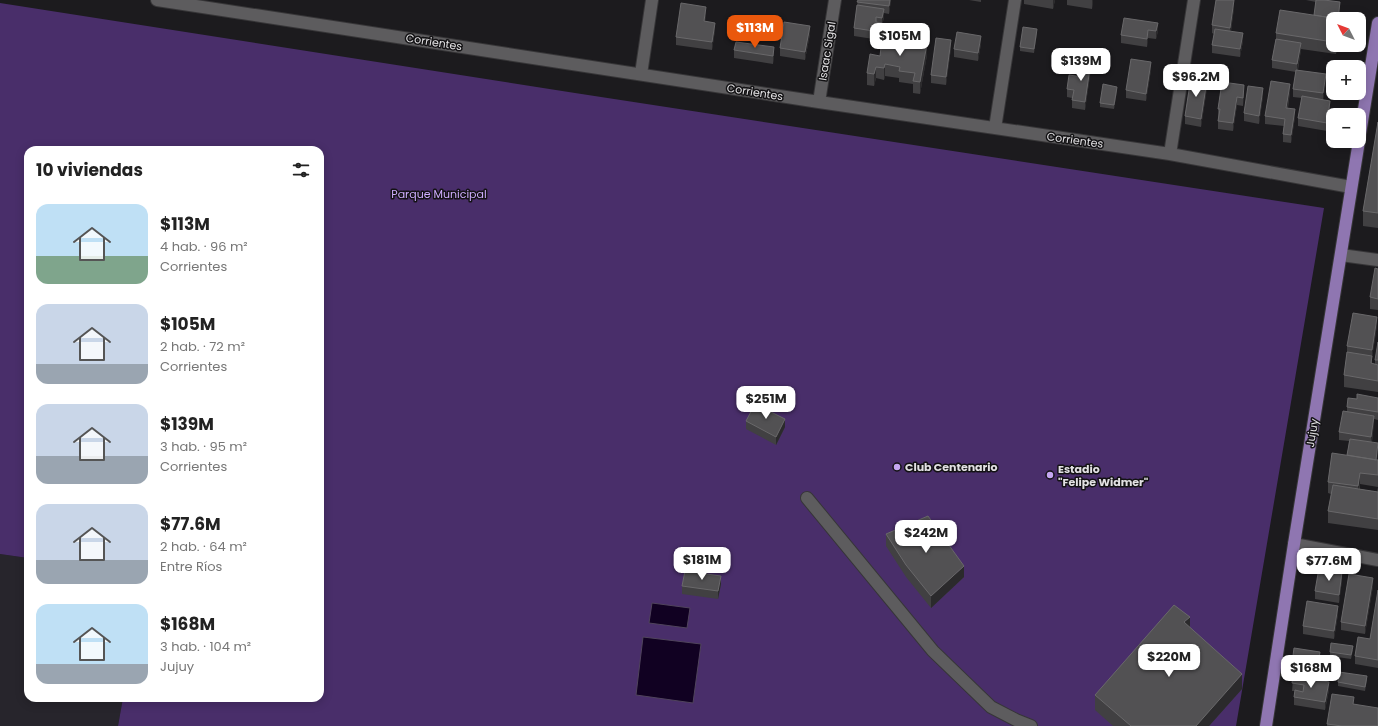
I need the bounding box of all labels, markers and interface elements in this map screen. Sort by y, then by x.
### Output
north arrow [1326,12,1366,52]
map controls [1326,12,1366,148]
pin: $113M [727,15,783,49]
text: $113M [736,18,774,37]
street label: Isaac Sigal [814,20,840,82]
pin: $105M [872,23,928,57]
text: $105M [879,26,921,45]
street label: Corrientes [405,30,464,54]
pin: $139M [1053,48,1109,82]
text: $139M [1060,51,1102,70]
button: + [1326,60,1366,100]
pin: $96.2M [1163,64,1229,98]
text: $96.2M [1172,67,1220,86]
street label: Corrientes [726,80,785,104]
button: − [1326,108,1366,148]
street label: Corrientes [1046,128,1105,152]
text: 10 viviendas [36,158,143,182]
icon: filters [290,159,312,181]
park label: Parque Municipal [391,186,487,202]
text: $113M [160,212,210,236]
icon: home [68,220,116,268]
text: 4 hab. · 96 m² [160,237,248,256]
text: Corrientes [160,257,227,276]
text: $105M [160,312,215,336]
icon: home [68,320,116,368]
text: 2 hab. · 72 m² [160,337,245,356]
text: Corrientes [160,357,227,376]
pin: $251M [738,386,794,420]
text: $251M [745,389,787,408]
text: $139M [160,412,214,436]
street label: Jujuy [1302,417,1322,448]
icon: home [68,420,116,468]
text: 3 hab. · 95 m² [160,437,247,456]
text: Corrientes [160,457,227,476]
place label: Club Centenario [905,459,998,475]
place label: Estadio "Felipe Widmer" [1058,461,1149,490]
marker: Club Centenario [892,462,902,472]
marker: Estadio "Felipe Widmer" [1045,470,1055,480]
text: $77.6M [160,512,221,536]
icon: home [68,520,116,568]
pin: $242M [898,520,954,554]
text: $242M [904,523,948,542]
text: 2 hab. · 64 m² [160,537,247,556]
pin: $181M [674,547,730,581]
pin: $77.6M [1296,548,1362,582]
text: $181M [683,550,721,569]
text: $77.6M [1306,551,1352,570]
text: Entre Ríos [160,557,222,576]
text: $168M [160,612,215,636]
icon: home [68,620,116,668]
text: 3 hab. · 104 m² [160,637,251,656]
pin: $220M [1141,644,1197,678]
text: $220M [1147,647,1191,666]
pin: $168M [1283,655,1339,689]
text: Jujuy [160,657,194,676]
text: $168M [1290,658,1332,677]

